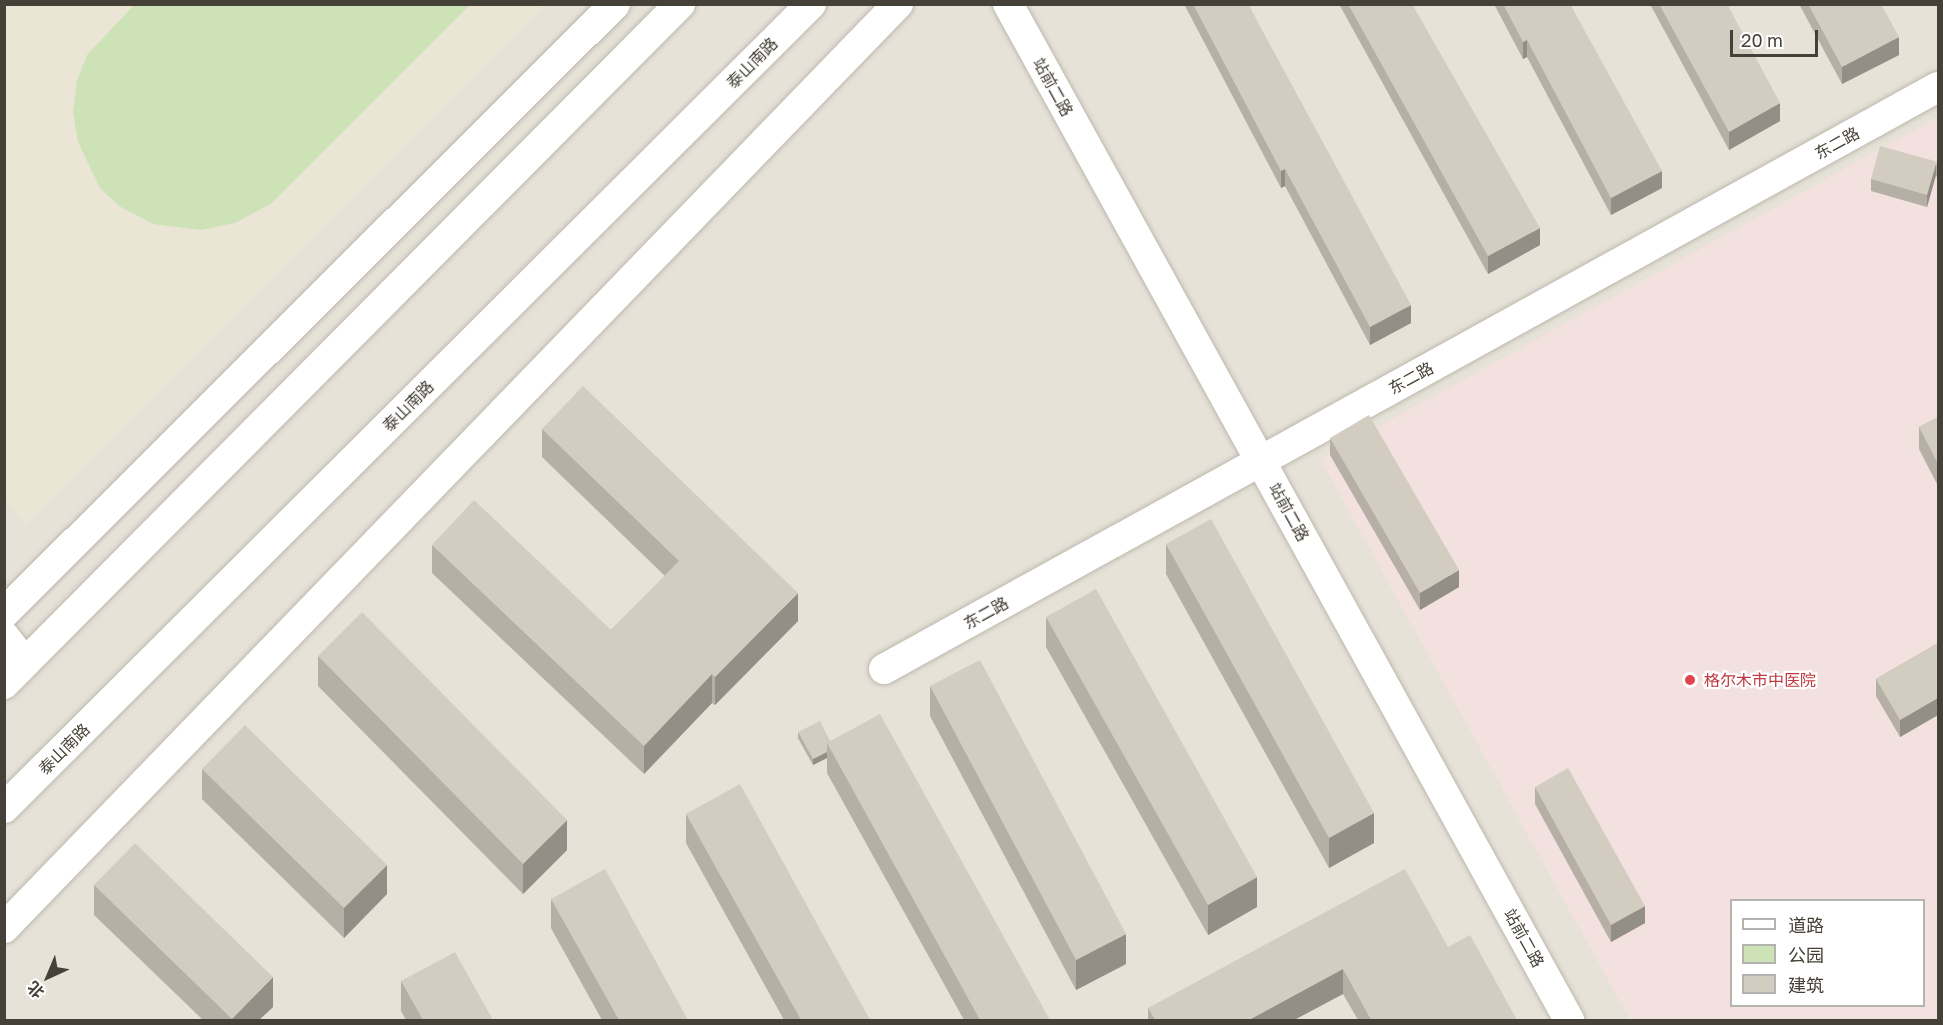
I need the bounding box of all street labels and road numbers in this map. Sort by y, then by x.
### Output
street label: 泰山南路 [723,34,781,92]
street label: 站前二路 [1029,54,1077,120]
street label: 东二路 [1811,123,1863,163]
street label: 东二路 [1385,358,1437,398]
street label: 泰山南路 [379,377,437,435]
street label: 站前二路 [1265,479,1313,545]
street label: 东二路 [960,593,1012,633]
street label: 泰山南路 [35,720,93,778]
street label: 站前二路 [1500,905,1548,971]

